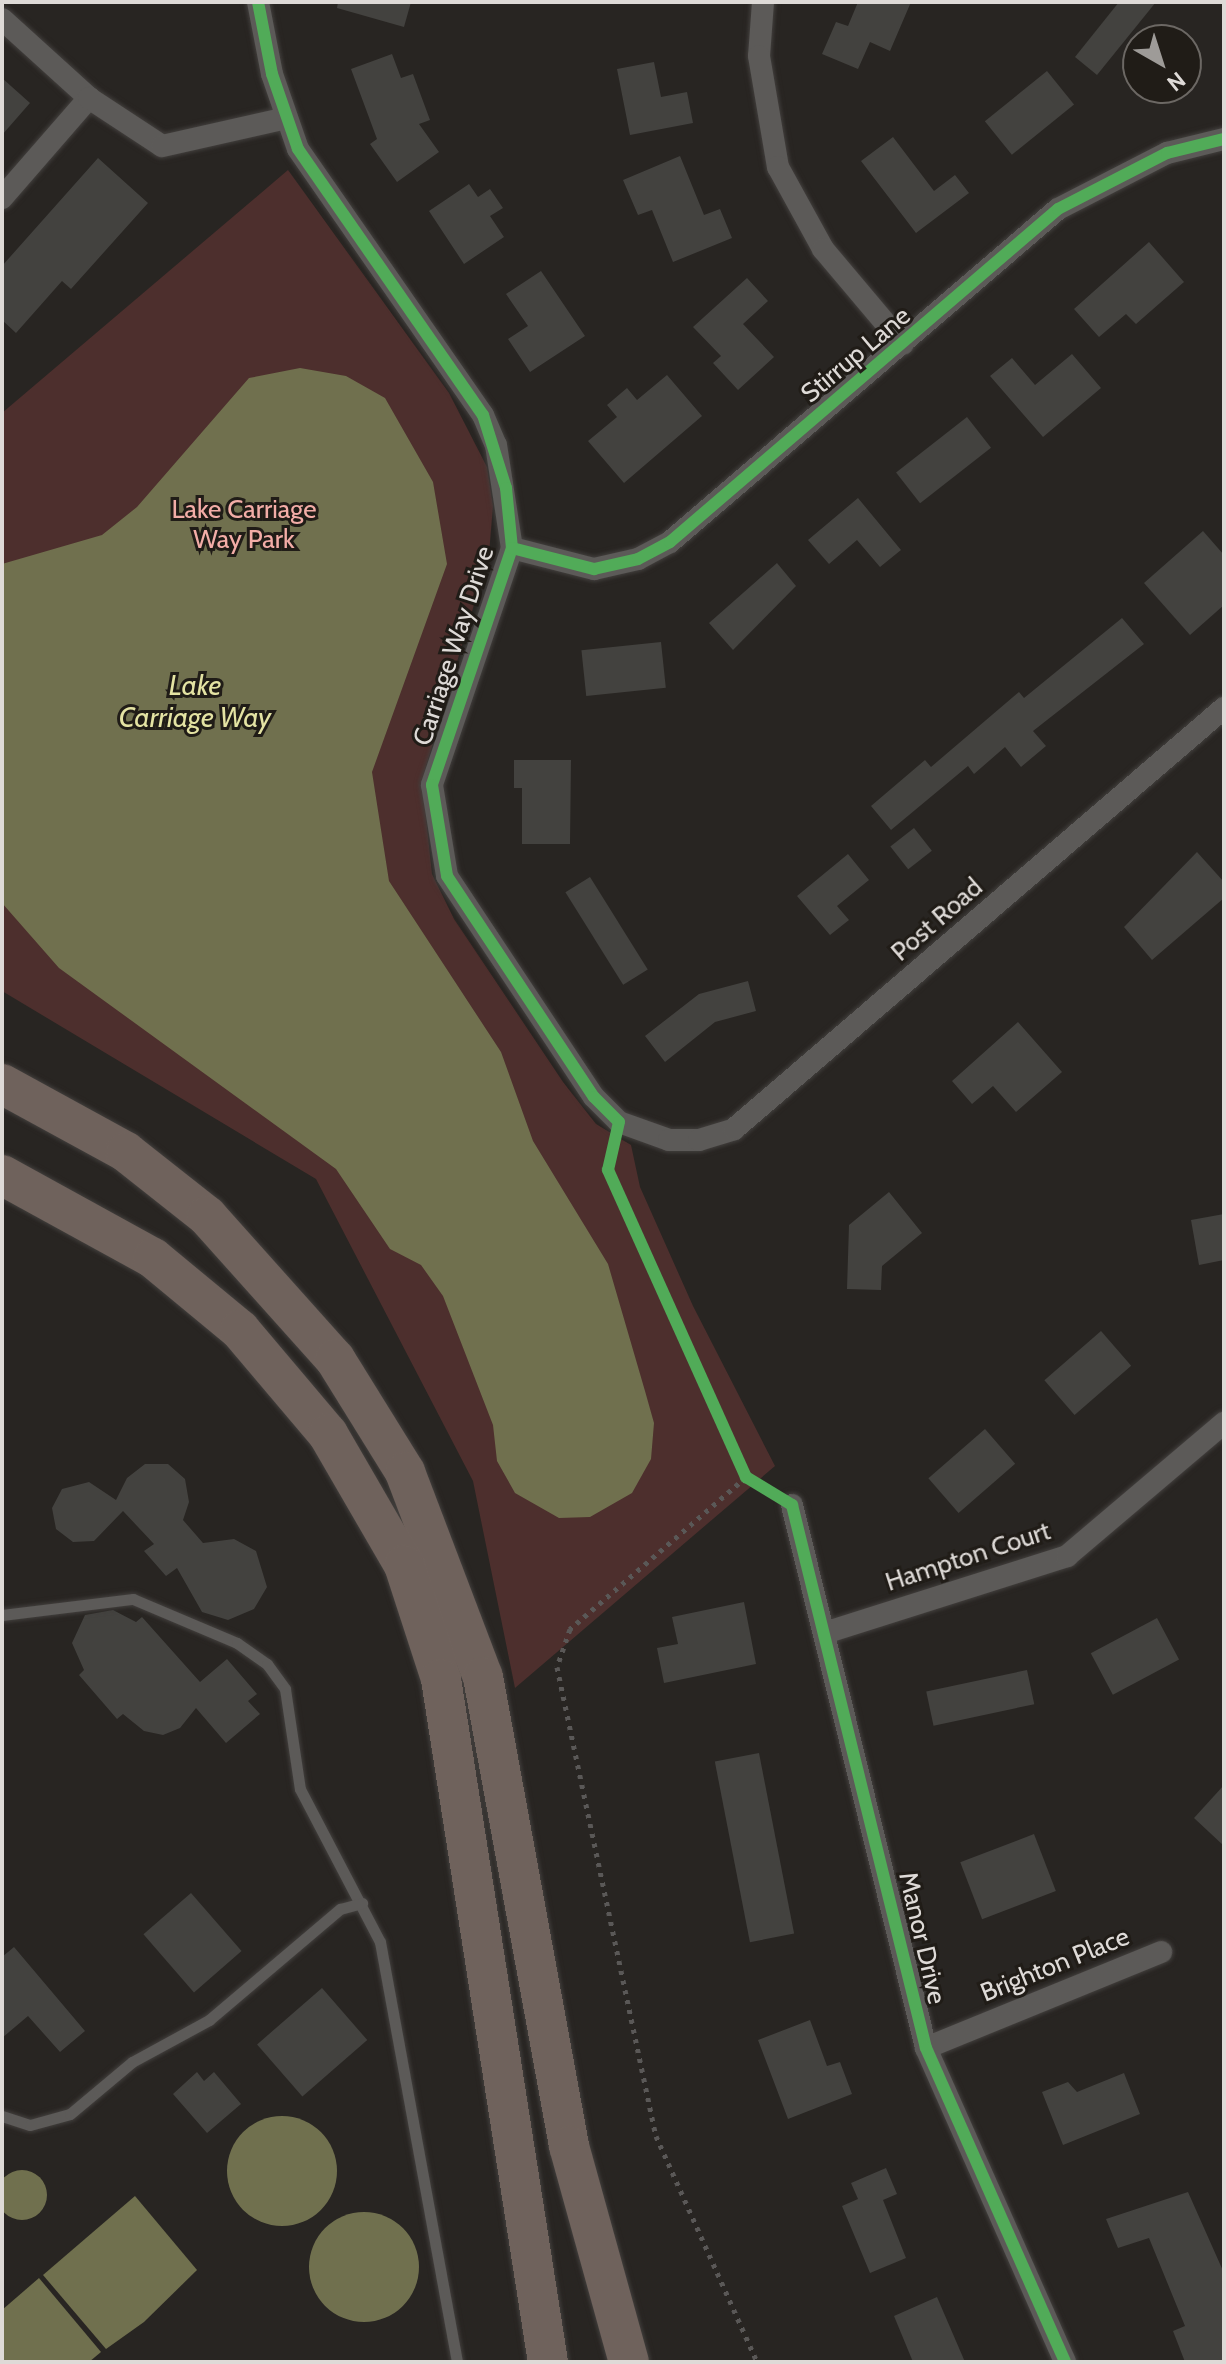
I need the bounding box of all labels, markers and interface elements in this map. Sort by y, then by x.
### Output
north arrow [1122,24,1202,104]
text: N [1162,66,1191,97]
street label: Stirrup Lane [795,300,917,410]
park label: Lake Carriage Way Park [172,494,316,556]
street label: Carriage Way Drive [407,542,501,750]
water label: Lake Carriage Way [119,668,271,734]
street label: Post Road [885,872,989,968]
street label: Hampton Court [882,1516,1054,1598]
street label: Manor Drive [892,1869,952,2007]
street label: Brighton Place [976,1921,1134,2009]

